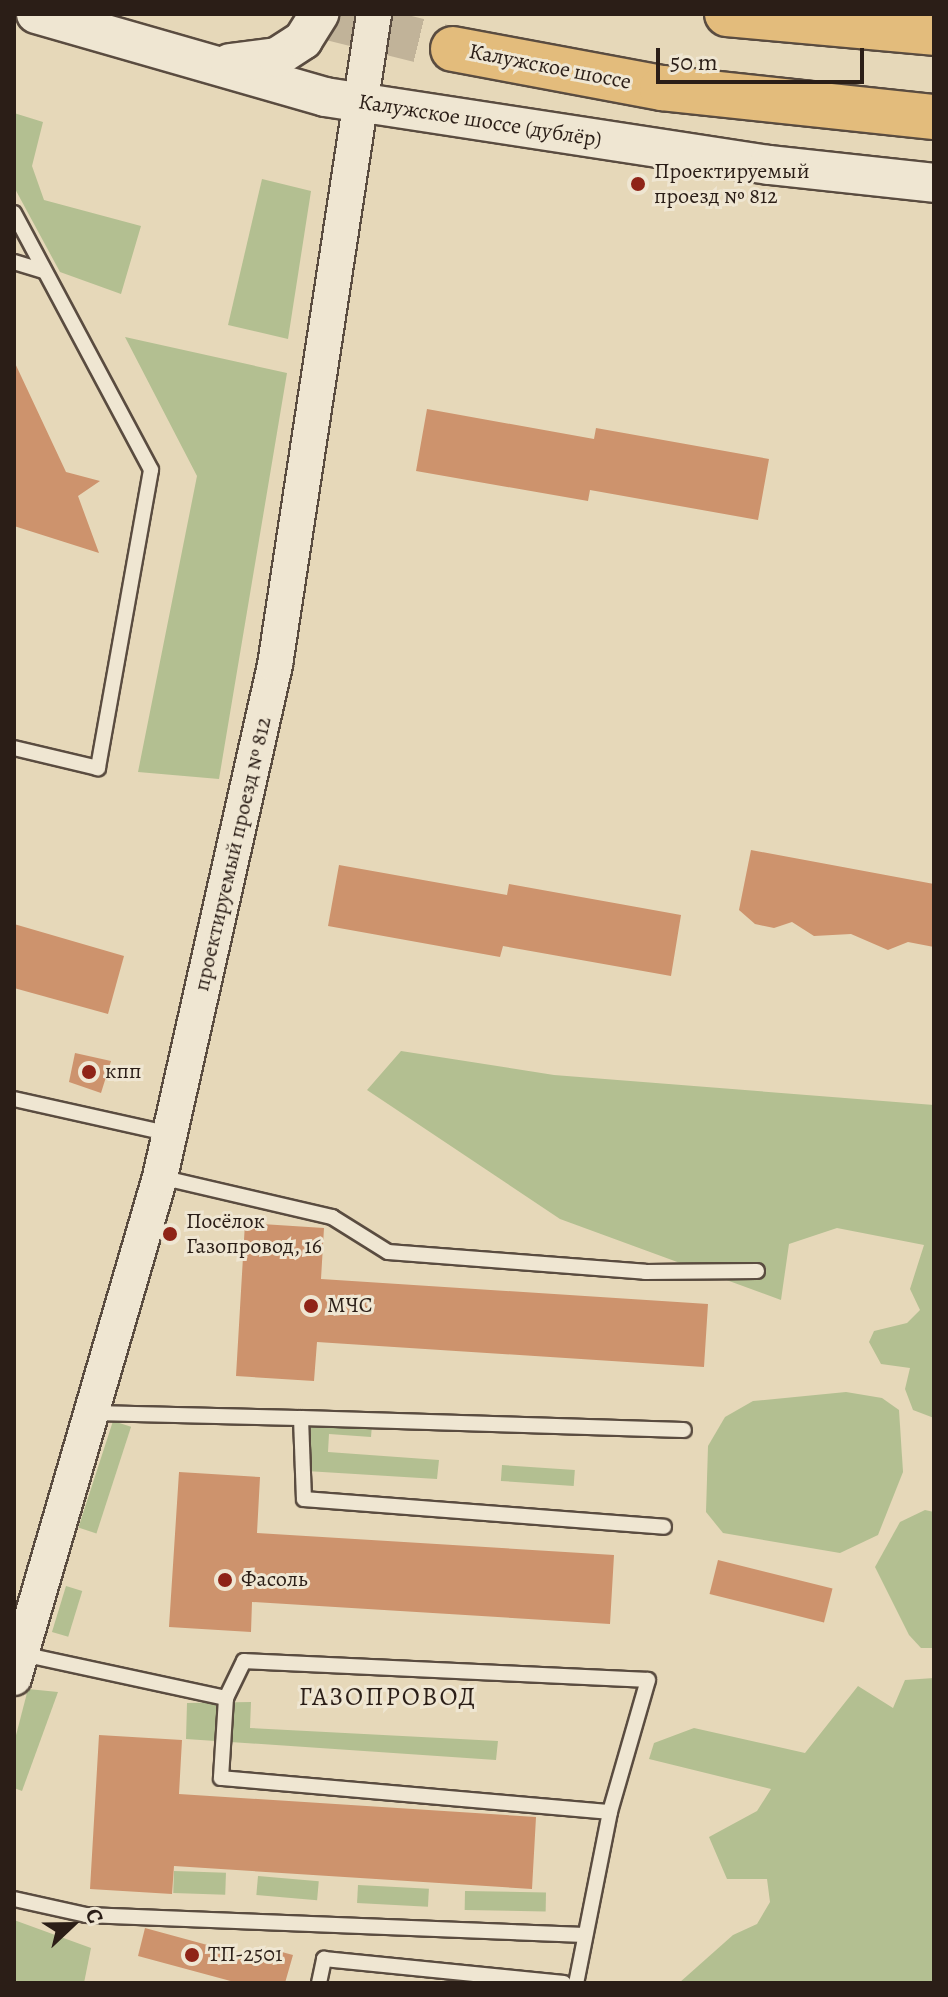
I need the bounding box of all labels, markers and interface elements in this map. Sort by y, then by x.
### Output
scale bar [660,32,868,82]
street label: Калужское шоссе [467,38,633,96]
text: 50 m [670,46,718,78]
street label: Калужское шоссе (дублёр) [357,89,603,153]
place label: Проектируемый проезд № 812 [654,158,810,210]
marker: Проектируемый проезд № 812 [629,175,647,193]
street label: проектируемый проезд № 812 [189,714,277,994]
place label: кпп [105,1059,141,1085]
marker: кпп [80,1063,98,1081]
place label: Посёлок Газопровод, 16 [186,1208,322,1260]
marker: Посёлок Газопровод, 16 [161,1225,179,1243]
place label: МЧС [327,1293,373,1319]
marker: МЧС [302,1297,320,1315]
place label: Фасоль [241,1567,308,1593]
marker: Фасоль [216,1571,234,1589]
district label: ГАЗОПРОВОД [299,1681,477,1713]
north arrow [32,1885,112,1965]
text: С [78,1904,111,1928]
place label: ТП-2501 [208,1942,282,1968]
marker: ТП-2501 [183,1946,201,1964]

